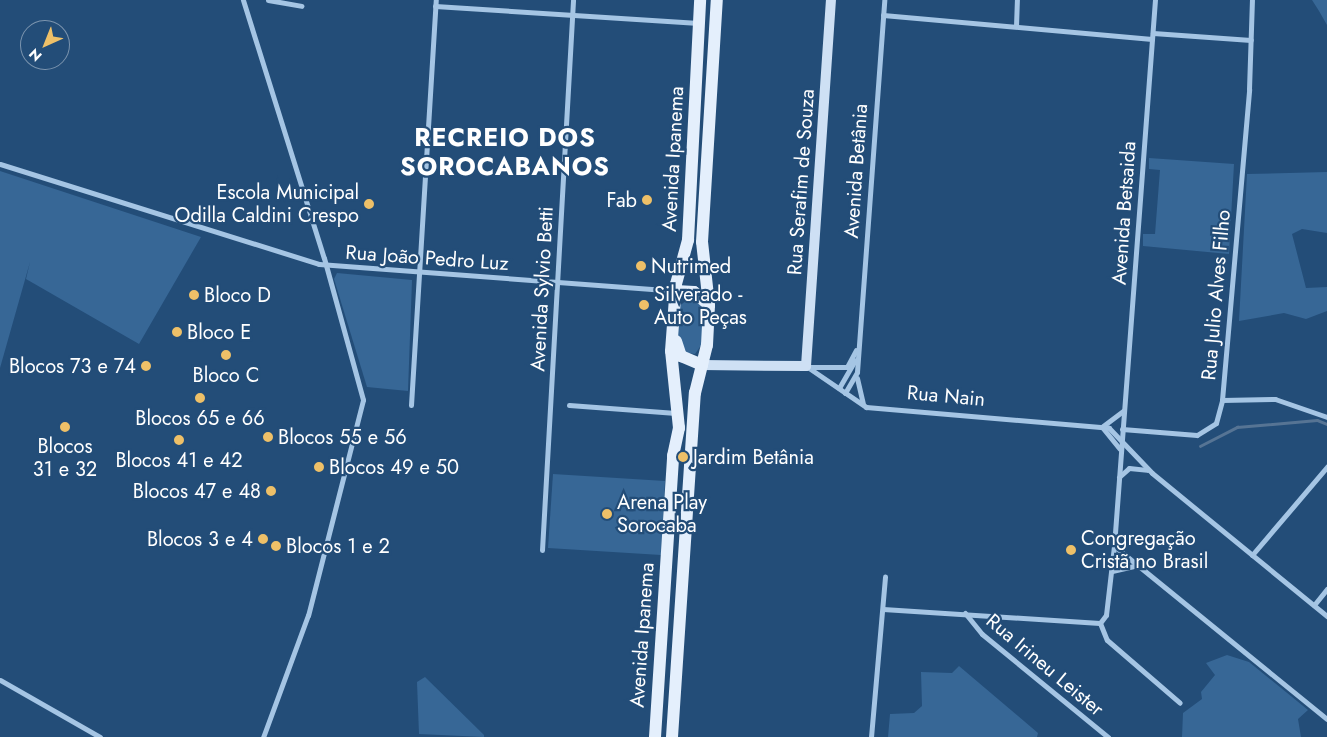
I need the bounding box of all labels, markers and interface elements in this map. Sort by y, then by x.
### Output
north arrow [20,20,70,70]
text: N [24,44,46,66]
street label: Avenida Ipanema [657,86,689,232]
street label: Rua Serafim de Souza [783,88,819,276]
street label: Avenida Betânia [839,103,873,239]
district label: RECREIO DOS SOROCABANOS [399,123,611,182]
street label: Avenida Betsaida [1107,140,1141,286]
place label: Escola Municipal Odilla Caldini Crespo [175,180,359,227]
place label: Fab [607,188,637,212]
marker: Fab [641,194,653,206]
marker: Escola Municipal Odilla Caldini Crespo [363,198,375,210]
street label: Avenida Sylvio Betti [526,206,558,372]
street label: Rua Julio Alves Filho [1197,209,1235,381]
street label: Rua João Pedro Luz [345,240,509,276]
place label: Nutrimed [651,254,731,278]
marker: Nutrimed [635,260,647,272]
place label: Silverado - Auto Peças [654,282,747,329]
place label: Bloco D [204,283,271,307]
marker: Bloco D [188,289,200,301]
marker: Silverado - Auto Peças [638,299,650,311]
place label: Bloco E [187,320,251,344]
marker: Bloco E [171,326,183,338]
marker: Bloco C [220,349,232,361]
place label: Blocos 73 e 74 [9,354,136,378]
marker: Blocos 73 e 74 [140,360,152,372]
place label: Bloco C [193,363,259,387]
street label: Rua Nain [906,381,986,411]
marker: Blocos 65 e 66 [194,392,206,404]
place label: Blocos 65 e 66 [135,406,265,430]
marker: Blocos 31 e 32 [59,421,71,433]
place label: Blocos 55 e 56 [278,425,407,449]
marker: Blocos 55 e 56 [262,431,274,443]
marker: Blocos 41 e 42 [173,434,185,446]
place label: Blocos 31 e 32 [33,435,97,482]
place label: Jardim Betânia [693,445,814,469]
place label: Blocos 41 e 42 [115,448,243,472]
marker: Jardim Betânia [677,451,689,463]
place label: Blocos 49 e 50 [329,455,459,479]
marker: Blocos 49 e 50 [313,461,325,473]
place label: Blocos 47 e 48 [133,479,261,503]
marker: Blocos 47 e 48 [265,485,277,497]
place label: Arena Play Sorocaba [617,490,707,537]
marker: Arena Play Sorocaba [601,508,613,520]
place label: Congregação Cristã no Brasil [1081,526,1208,573]
place label: Blocos 3 e 4 [147,527,253,551]
marker: Blocos 3 e 4 [257,533,269,545]
place label: Blocos 1 e 2 [286,534,390,558]
marker: Blocos 1 e 2 [270,540,282,552]
marker: Congregação Cristã no Brasil [1065,544,1077,556]
street label: Avenida Ipanema [625,562,659,708]
street label: Rua Irineu Leister [981,609,1109,721]

